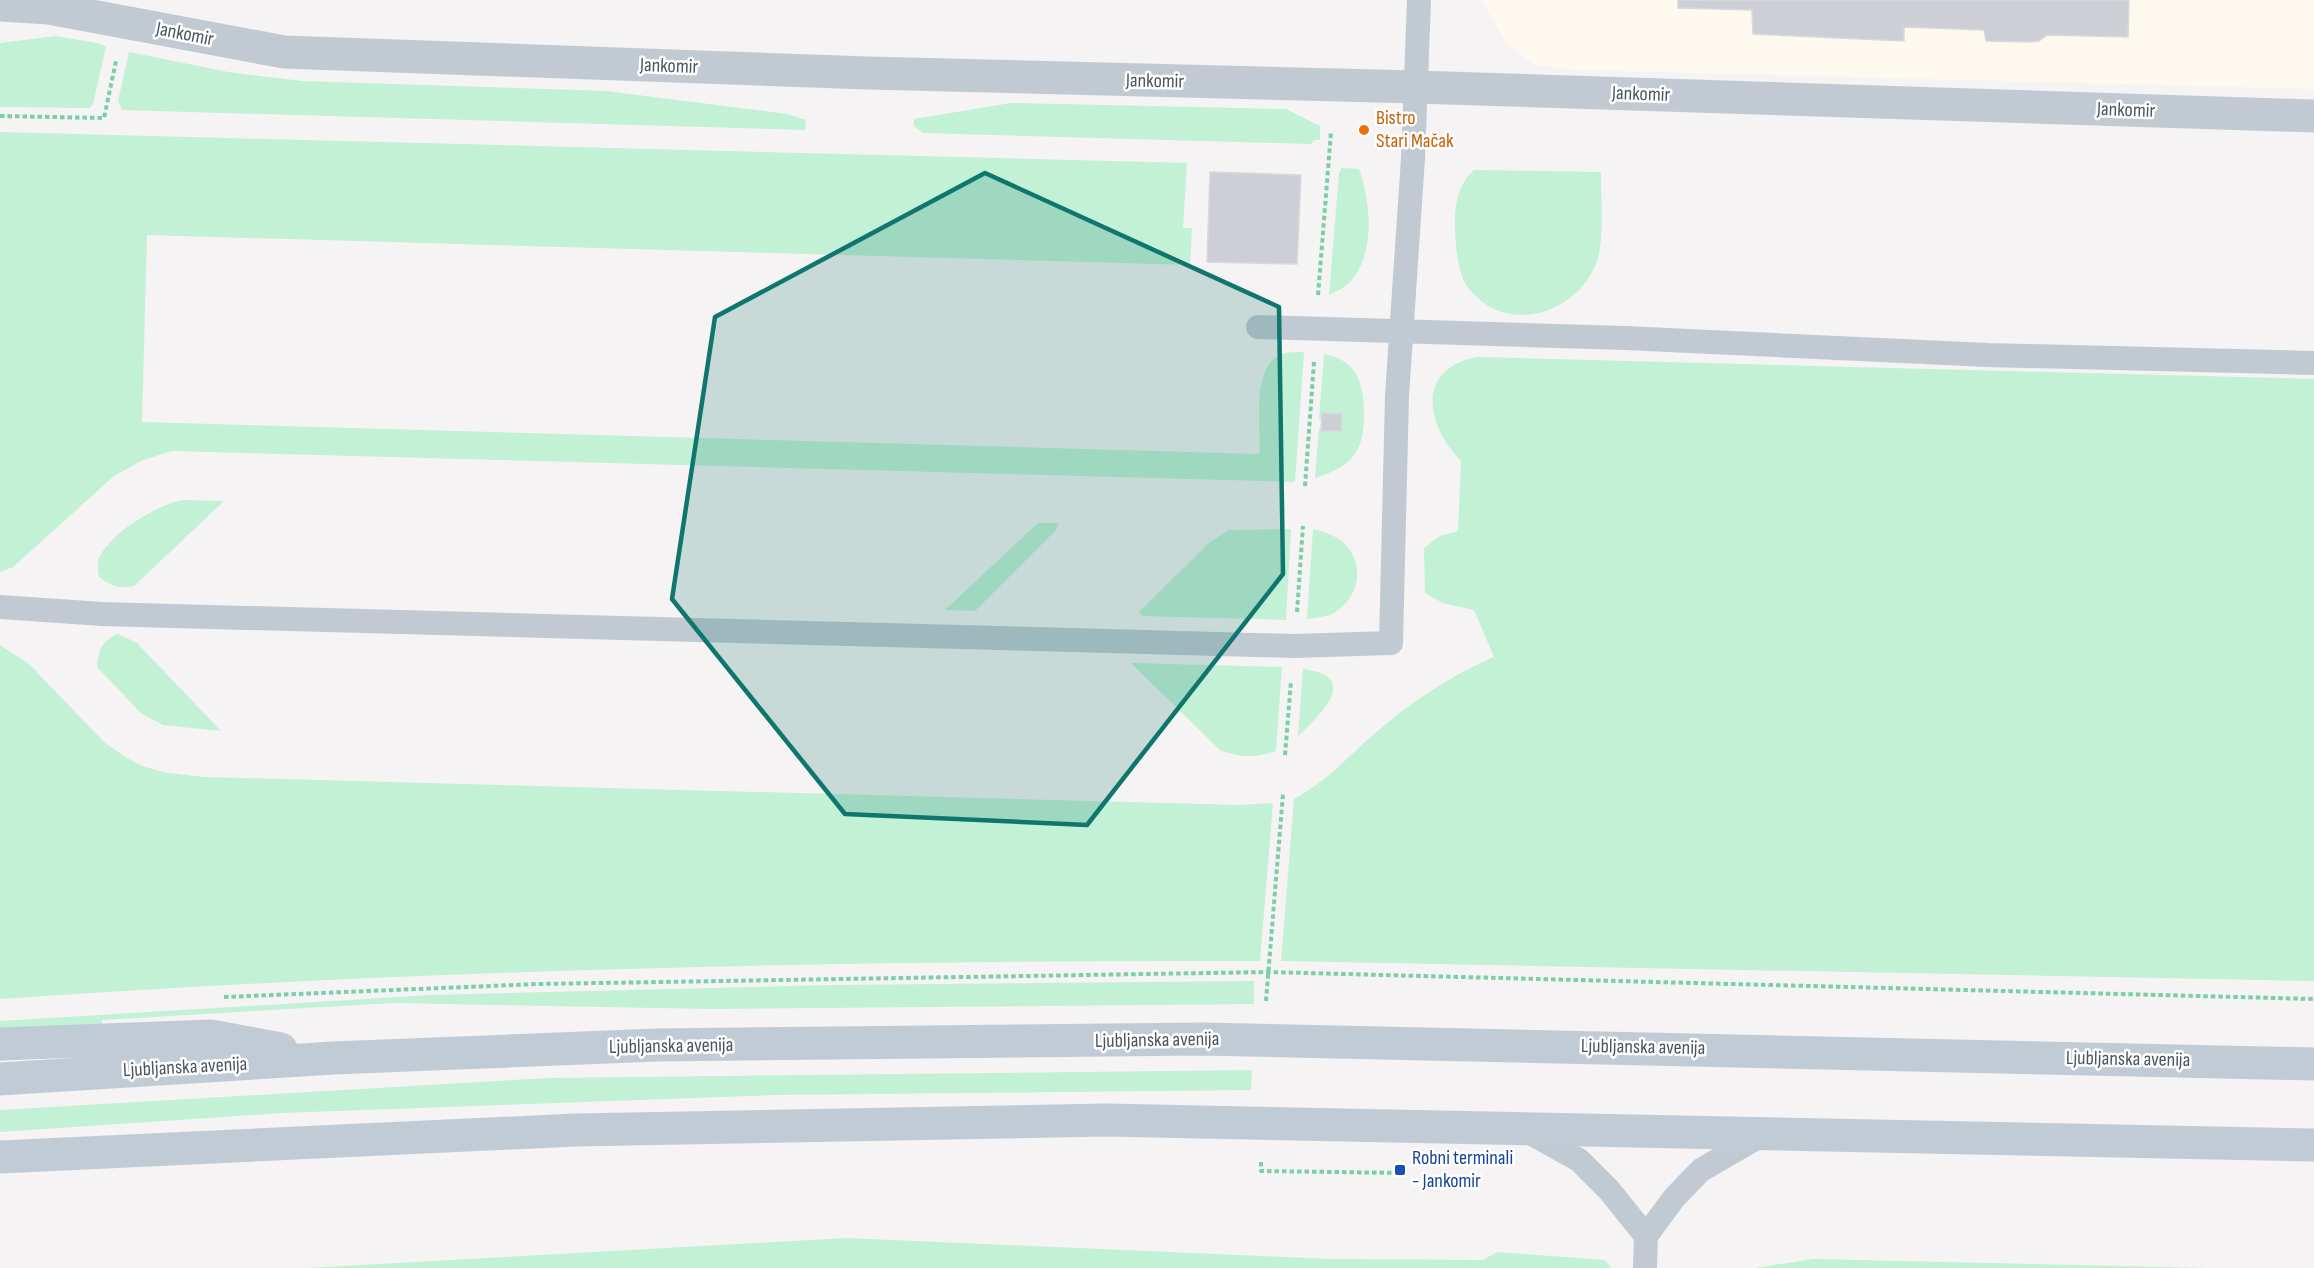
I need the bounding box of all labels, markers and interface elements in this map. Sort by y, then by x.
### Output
street label: Jankomir [153,16,216,51]
street label: Jankomir [638,53,699,79]
street label: Jankomir [1125,68,1185,94]
street label: Jankomir [1610,81,1671,107]
street label: Jankomir [2095,97,2156,123]
place label: Bistro Stari Mačak [1376,106,1454,153]
marker: Bistro Stari Mačak [1357,123,1371,137]
street label: Ljubljanska avenija [1095,1027,1219,1053]
street label: Ljubljanska avenija [609,1033,733,1059]
street label: Ljubljanska avenija [1581,1034,1705,1060]
street label: Ljubljanska avenija [2066,1046,2190,1072]
street label: Ljubljanska avenija [122,1052,248,1082]
place label: Robni terminali - Jankomir [1412,1146,1513,1193]
marker: Robni terminali - Jankomir [1393,1163,1407,1177]

